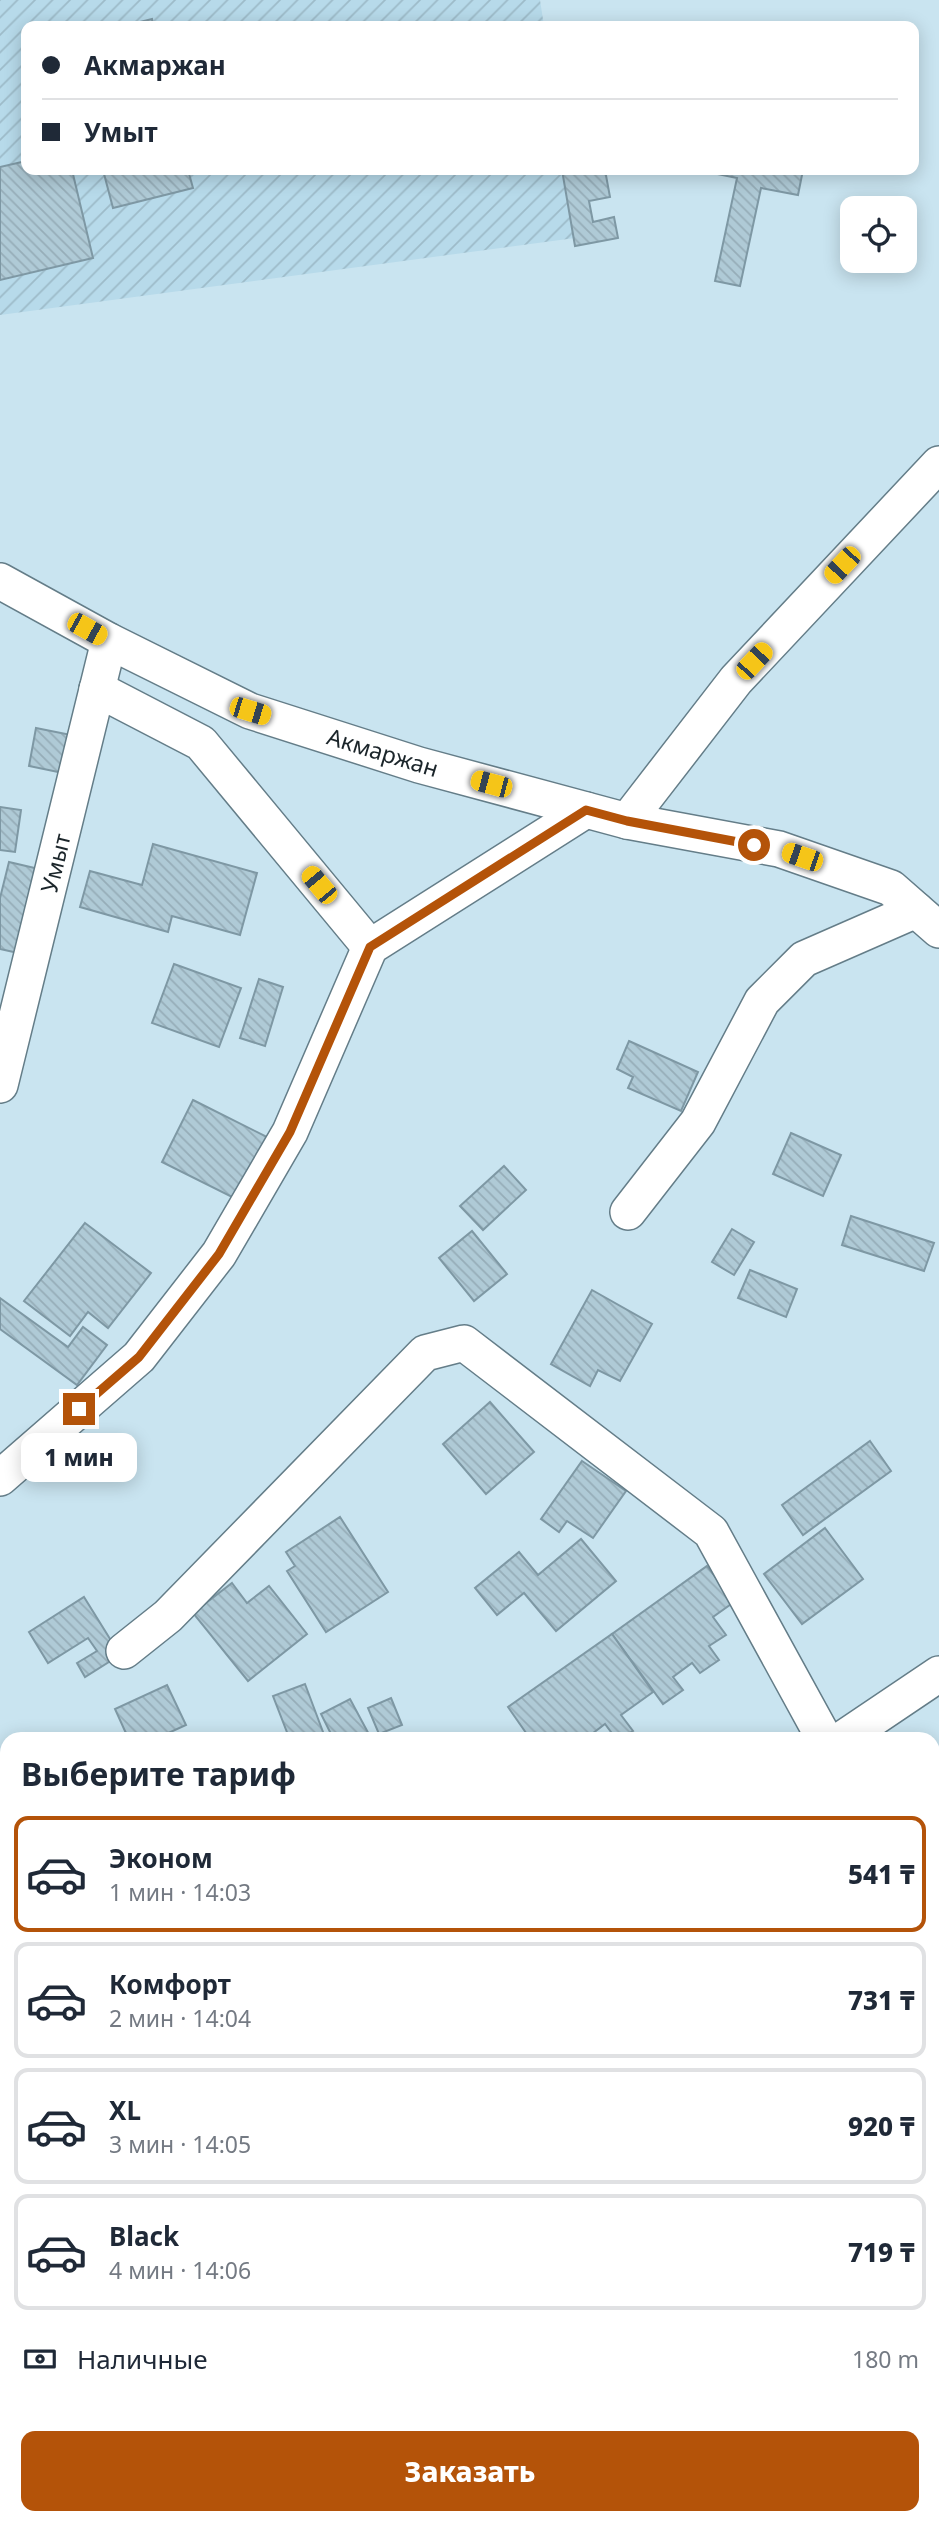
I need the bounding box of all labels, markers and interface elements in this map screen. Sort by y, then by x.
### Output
text: Акмаржан [84,47,226,83]
text: Умыт [84,114,158,150]
map controls [840,196,917,273]
button: locate [840,196,917,273]
car [820,542,865,588]
car [64,610,111,648]
car [732,638,777,684]
car [227,695,274,727]
street label: Акмаржан [323,720,443,784]
car [468,768,515,800]
route start [738,829,770,861]
street label: Умыт [32,830,78,896]
car [779,840,826,874]
car [298,862,341,908]
route end [63,1393,95,1425]
callout: 1 мин [21,1434,137,1482]
text: 1 мин [44,1441,114,1473]
text: Выберите тариф [21,1752,296,1795]
text: Эконом [109,1840,213,1876]
icon: car [25,1843,88,1906]
text: 541 ₸ [848,1856,915,1892]
text: 1 мин · 14:03 [109,1876,251,1908]
text: Комфорт [109,1966,231,2002]
icon: car [25,1969,88,2032]
text: 731 ₸ [848,1982,915,2018]
text: 2 мин · 14:04 [109,2002,251,2034]
text: XL [109,2092,141,2128]
icon: car [25,2095,88,2158]
text: 920 ₸ [848,2108,915,2144]
text: 3 мин · 14:05 [109,2128,251,2160]
text: Black [109,2218,179,2254]
icon: car [25,2221,88,2284]
text: 719 ₸ [848,2234,915,2270]
text: 4 мин · 14:06 [109,2254,251,2286]
icon: cash [21,2340,59,2378]
text: Наличные [77,2341,208,2377]
text: 180 m [852,2343,919,2375]
button: Заказать [21,2431,919,2511]

